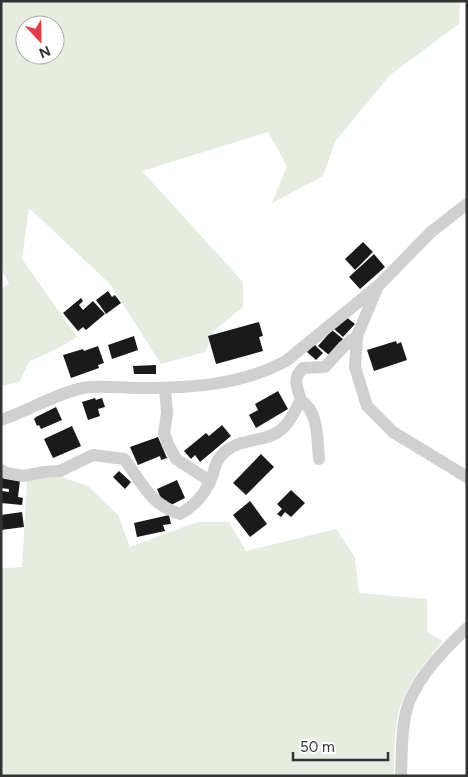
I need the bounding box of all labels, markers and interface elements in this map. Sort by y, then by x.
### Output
north arrow [15,15,65,65]
text: N [36,42,53,61]
scale bar [293,730,388,762]
text: 50 m [300,738,335,756]

